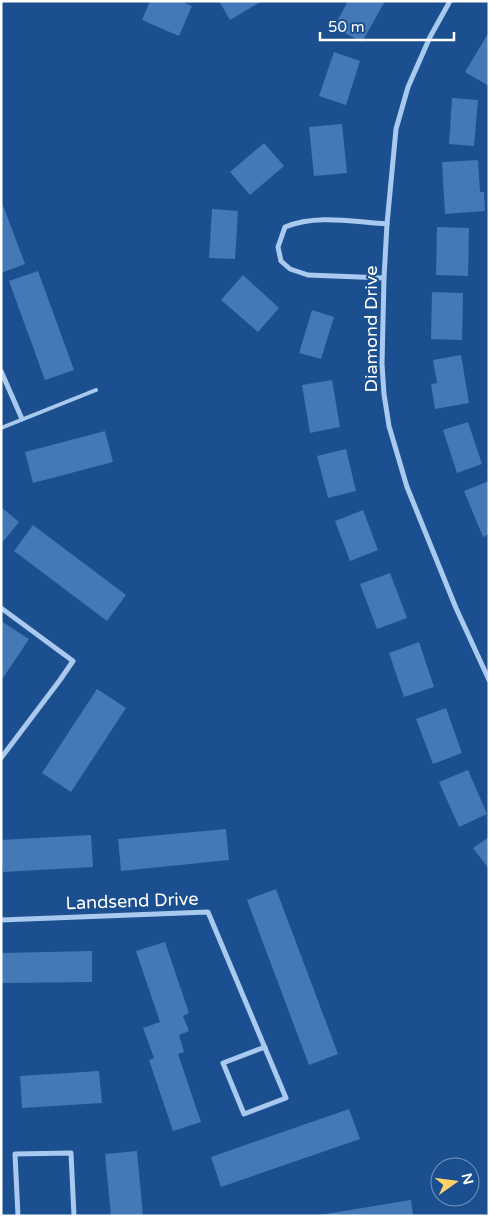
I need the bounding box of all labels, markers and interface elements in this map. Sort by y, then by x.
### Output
scale bar [320,10,454,42]
text: 50 m [328,18,365,36]
street label: Diamond Drive [360,266,382,392]
street label: Landsend Drive [65,888,199,914]
north arrow [430,1157,480,1207]
text: N [458,1171,477,1186]

